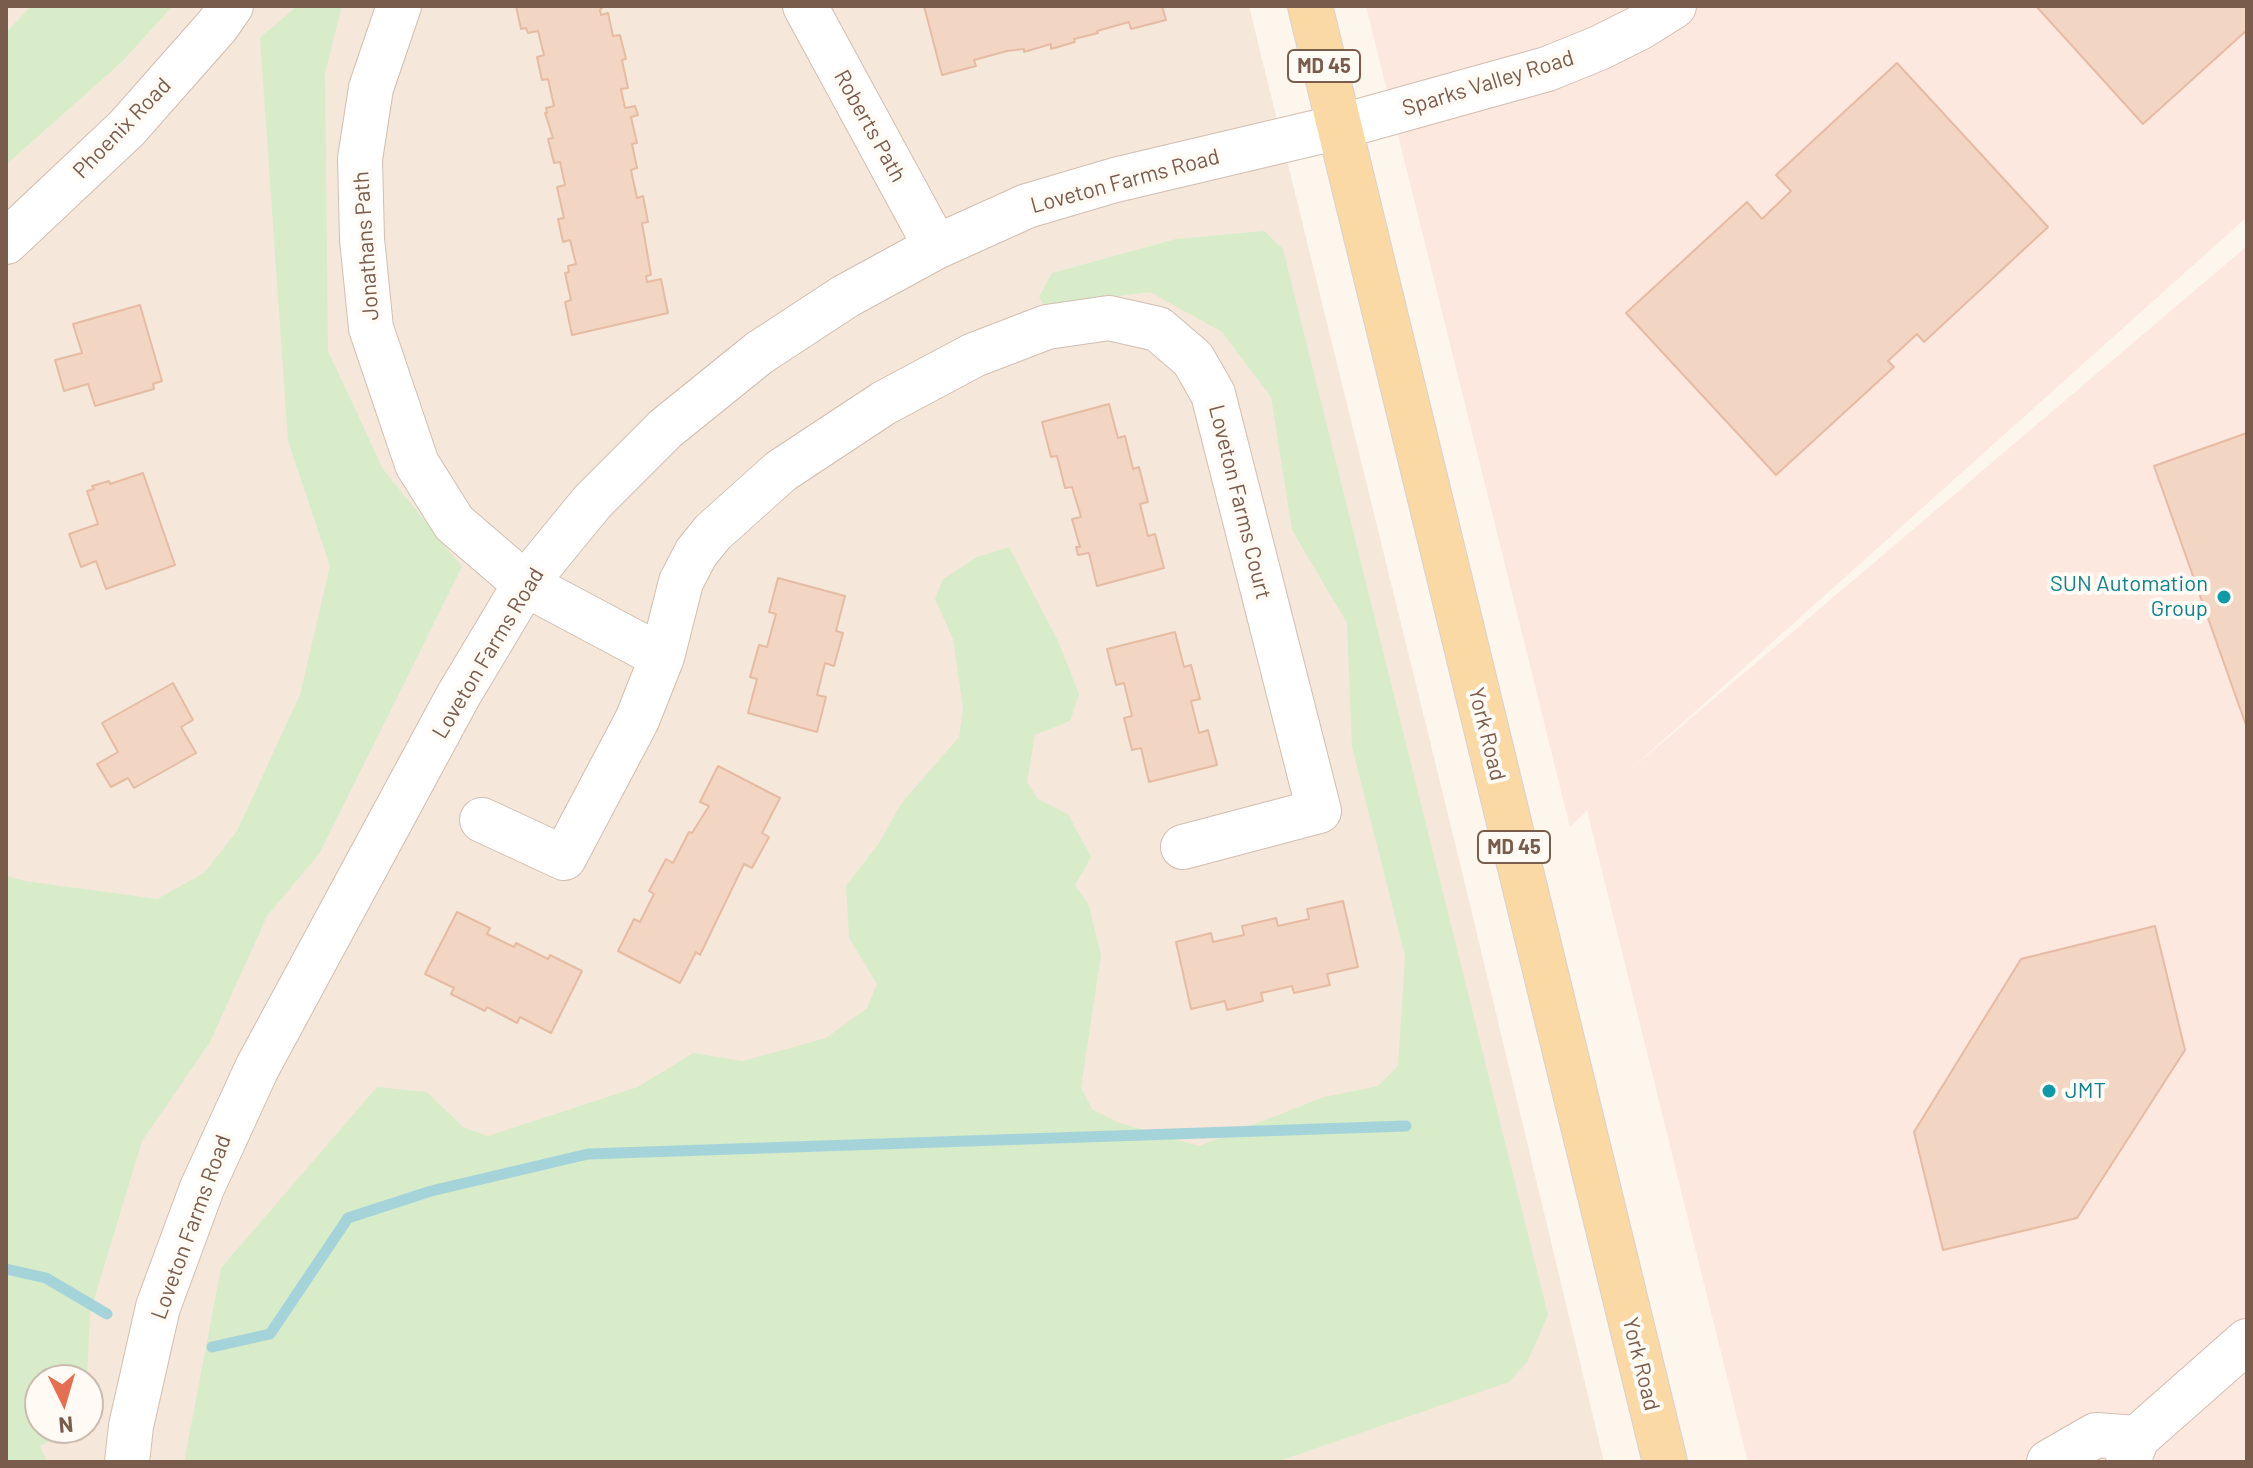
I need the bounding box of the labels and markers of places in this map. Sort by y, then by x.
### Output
place label: SUN Automation Group [2050,571,2208,622]
marker: SUN Automation Group [2215,588,2233,606]
place label: JMT [2065,1078,2106,1104]
marker: JMT [2040,1082,2058,1100]

